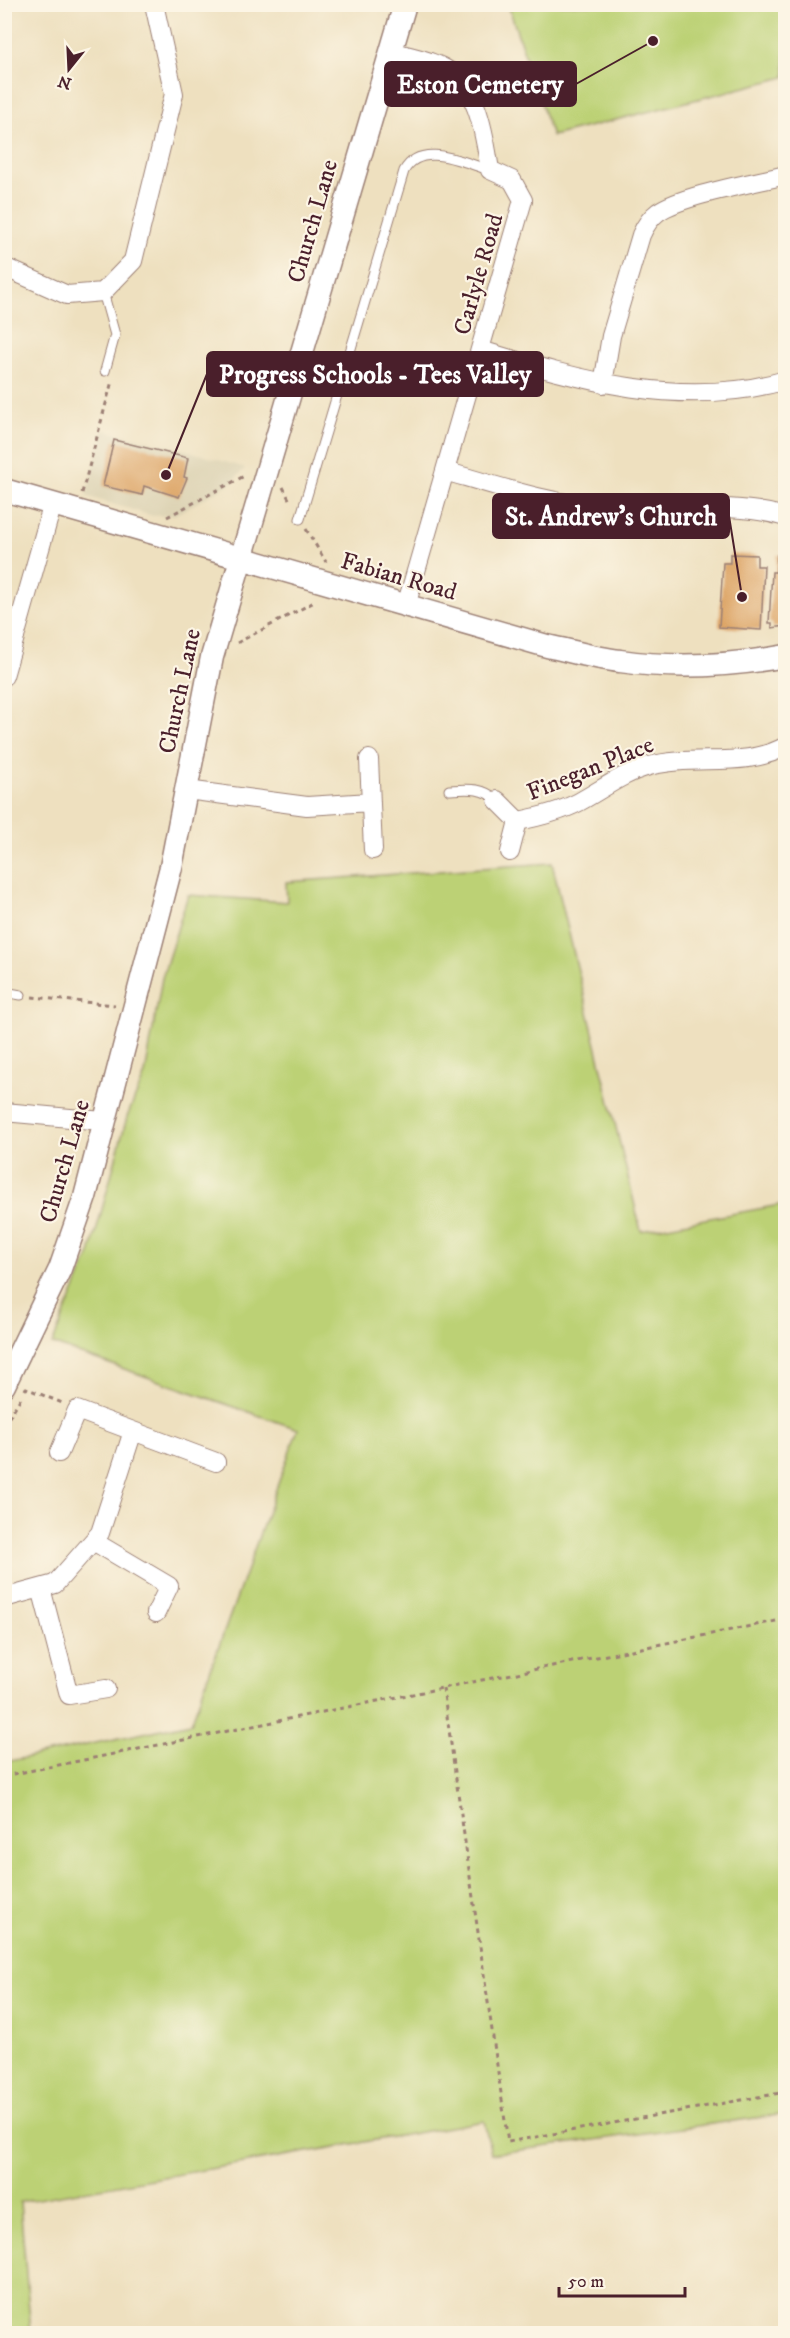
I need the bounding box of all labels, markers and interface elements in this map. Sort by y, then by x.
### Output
north arrow [39,39,99,99]
callout: Eston Cemetery [385,62,576,106]
text: Eston Cemetery [397,69,564,102]
text: N [55,71,74,94]
street label: Church Lane [281,156,345,286]
street label: Carlyle Road [447,210,511,338]
callout: Progress Schools - Tees Valley [207,352,543,396]
text: Progress Schools - Tees Valley [219,359,532,392]
callout: St. Andrew's Church [493,494,729,538]
text: St. Andrew's Church [505,501,717,534]
street label: Fabian Road [337,546,460,608]
street label: Church Lane [152,626,208,756]
street label: Finegan Place [522,730,658,808]
street label: Church Lane [33,1096,97,1226]
scale bar [559,2260,685,2298]
text: 50 m [568,2271,604,2293]

